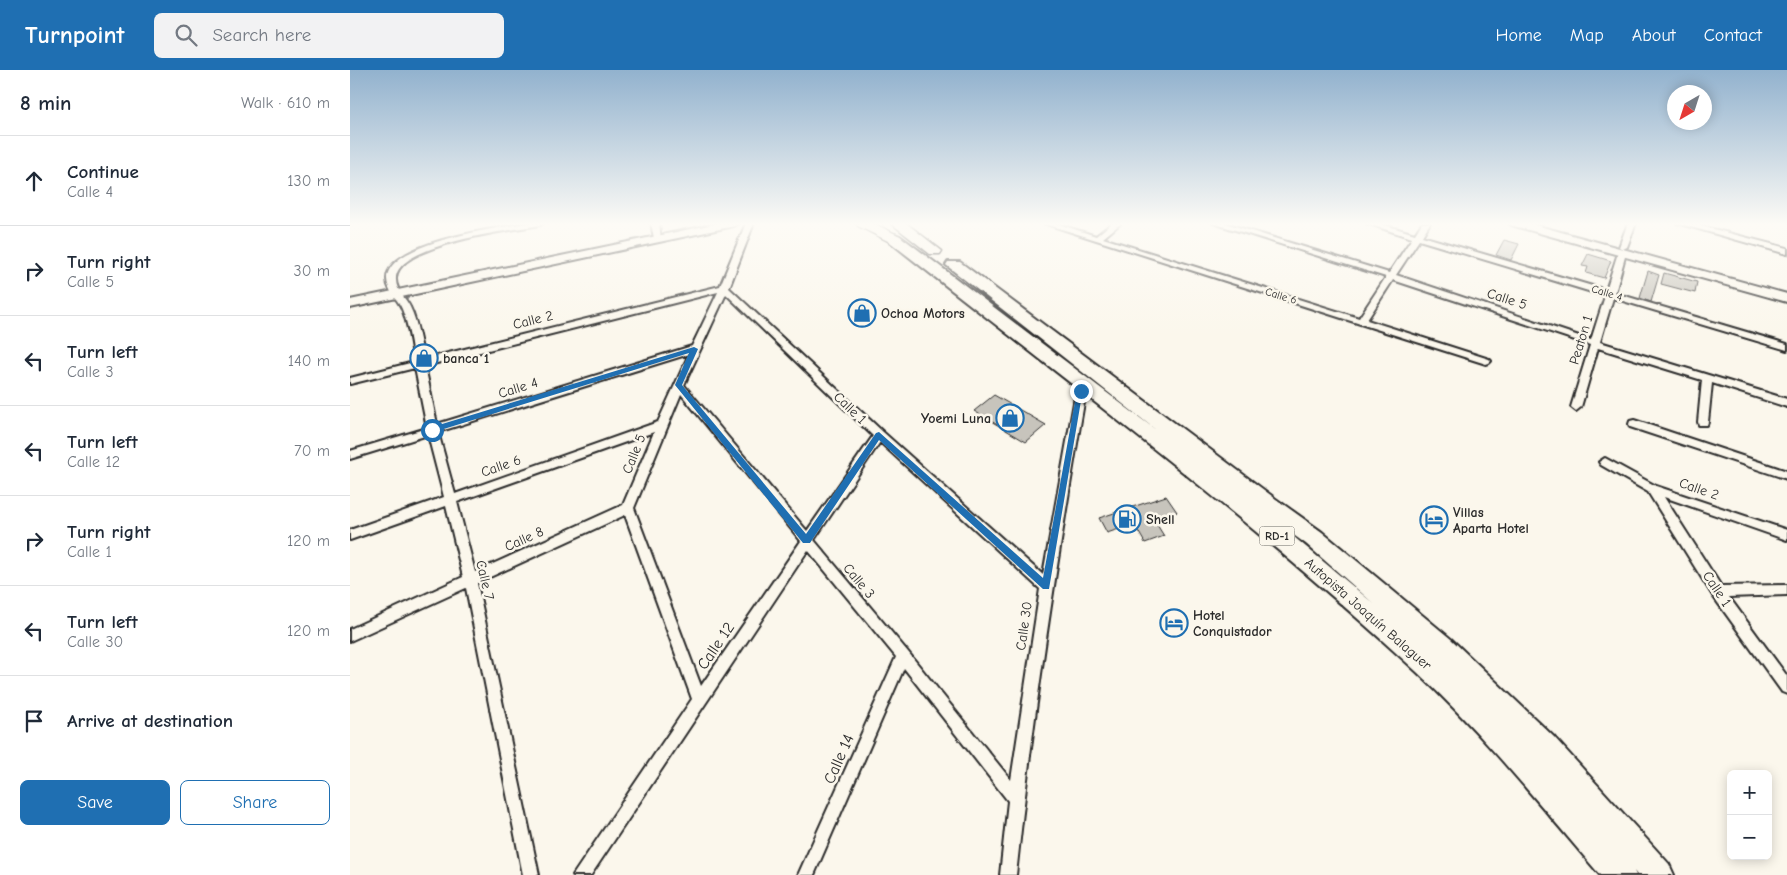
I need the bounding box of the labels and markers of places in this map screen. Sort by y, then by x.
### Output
shop icon: Ochoa Motors [847,298,877,328]
place label: Ochoa Motors [881,305,965,322]
shop icon: banca 1 [409,343,439,373]
place label: banca 1 [443,350,489,367]
shop icon: Yoemi Luna [995,403,1025,433]
place label: Yoemi Luna [921,410,991,427]
fuel station icon: Shell [1112,504,1142,534]
place label: Villas Aparta Hotel [1453,504,1529,537]
hotel icon: Villas Aparta Hotel [1419,505,1449,535]
place label: Shell [1146,511,1175,528]
place label: Hotel Conquistador [1193,607,1272,640]
hotel icon: Hotel Conquistador [1159,608,1189,638]

